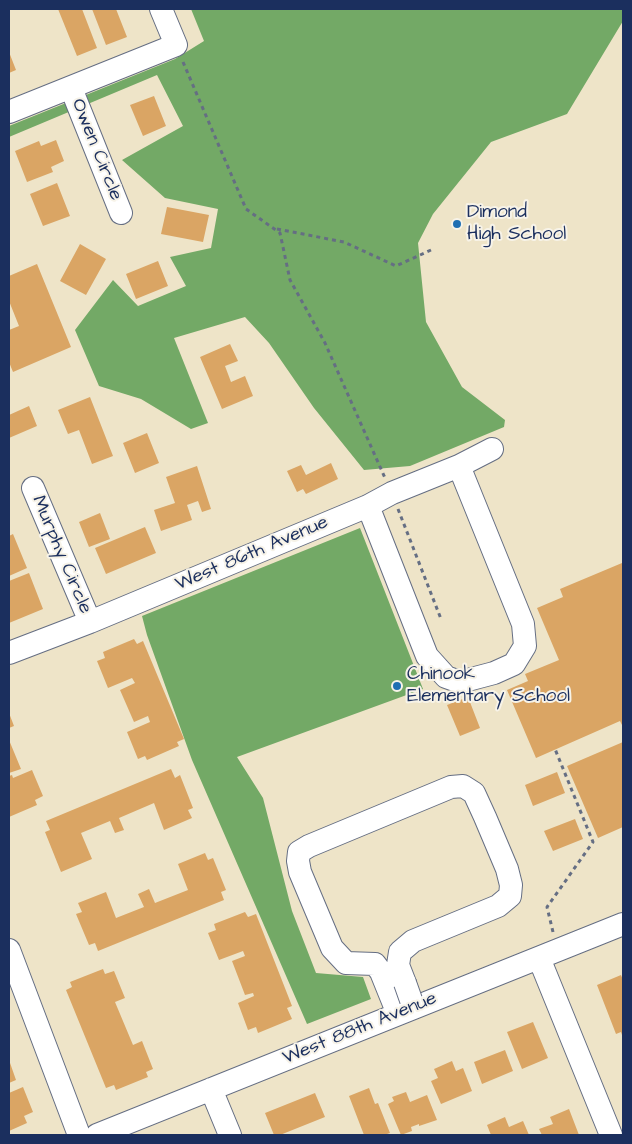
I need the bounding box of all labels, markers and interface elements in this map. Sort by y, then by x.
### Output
street label: Owen Circle [65,96,127,204]
place label: Dimond High School [467,202,566,246]
marker: Dimond High School [451,218,463,230]
street label: Murphy Circle [26,493,96,617]
street label: West 86th Avenue [172,512,332,596]
place label: Chinook Elementary School [407,664,570,708]
marker: Chinook Elementary School [391,680,403,692]
street label: West 88th Avenue [280,988,440,1070]

